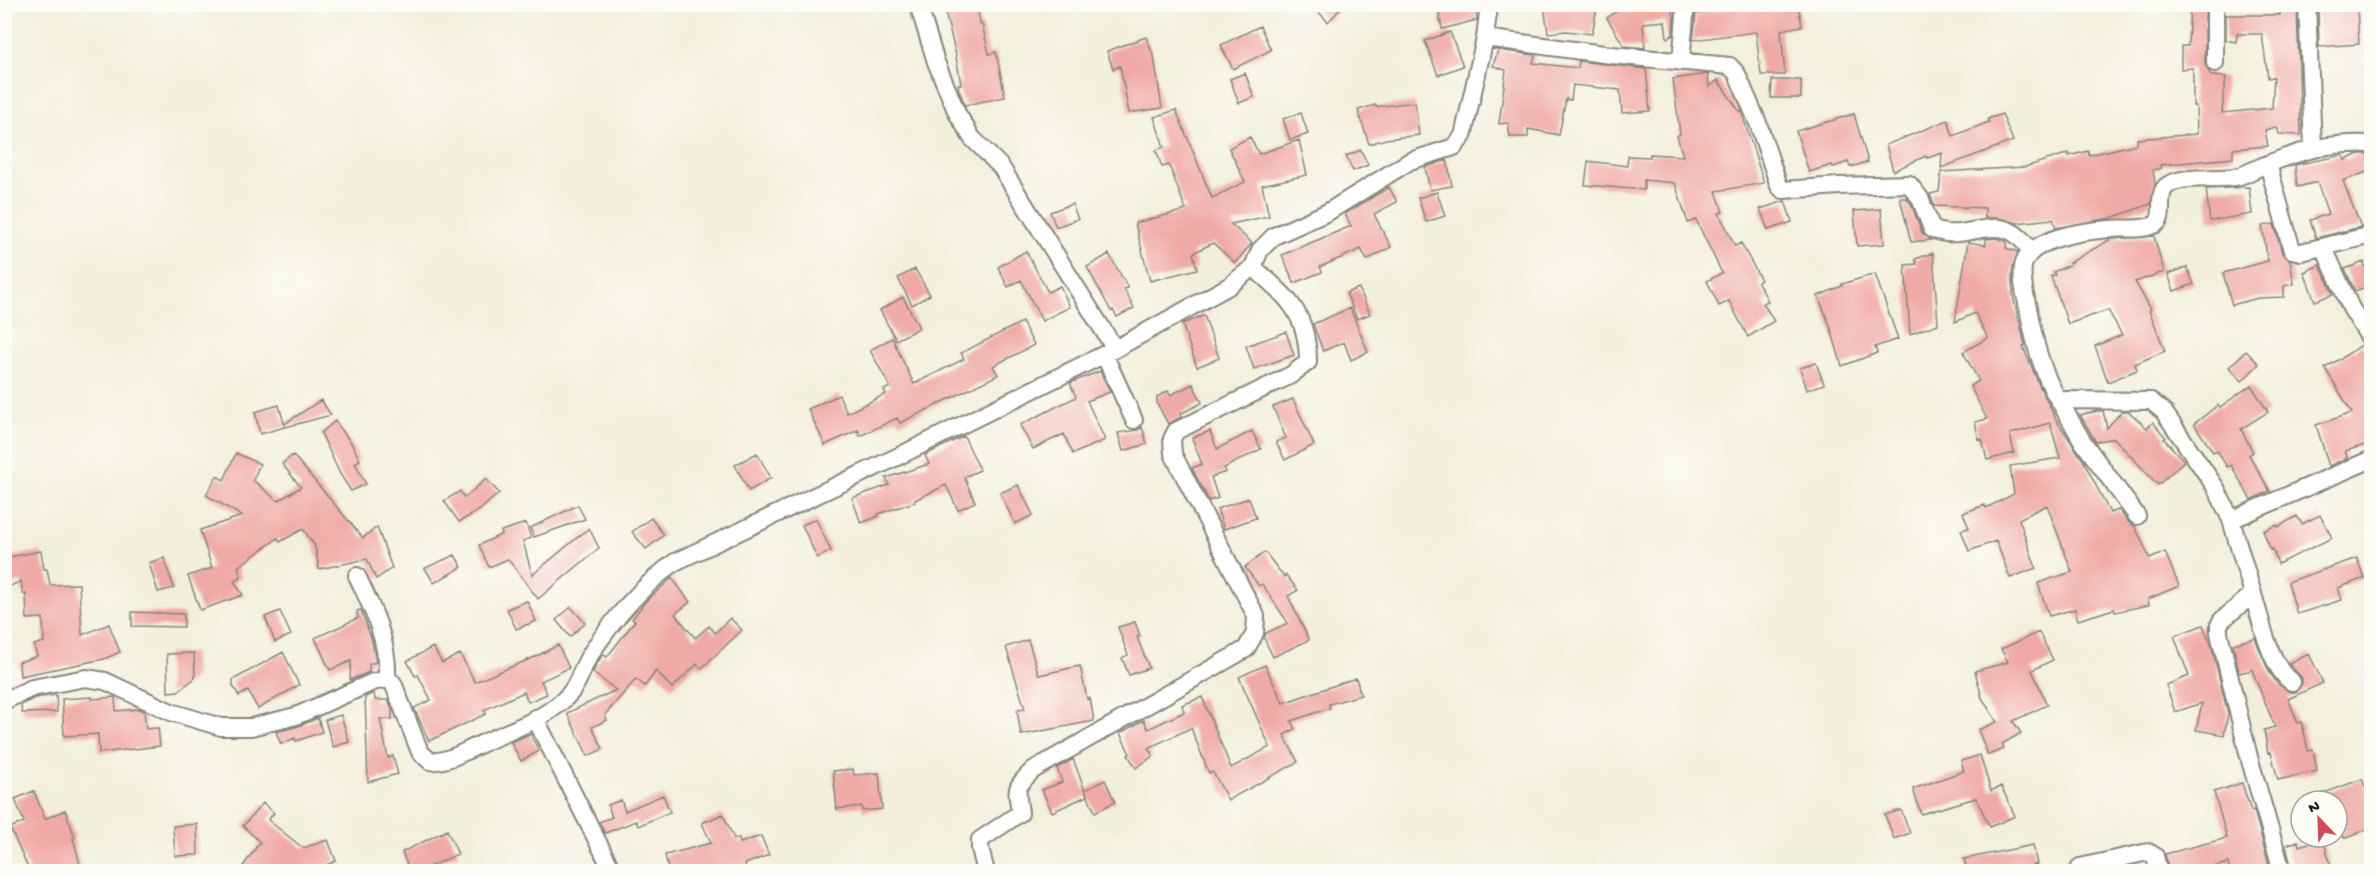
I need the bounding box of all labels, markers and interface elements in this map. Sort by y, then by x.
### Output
north arrow [2289,789,2349,849]
text: N [2306,797,2324,819]

